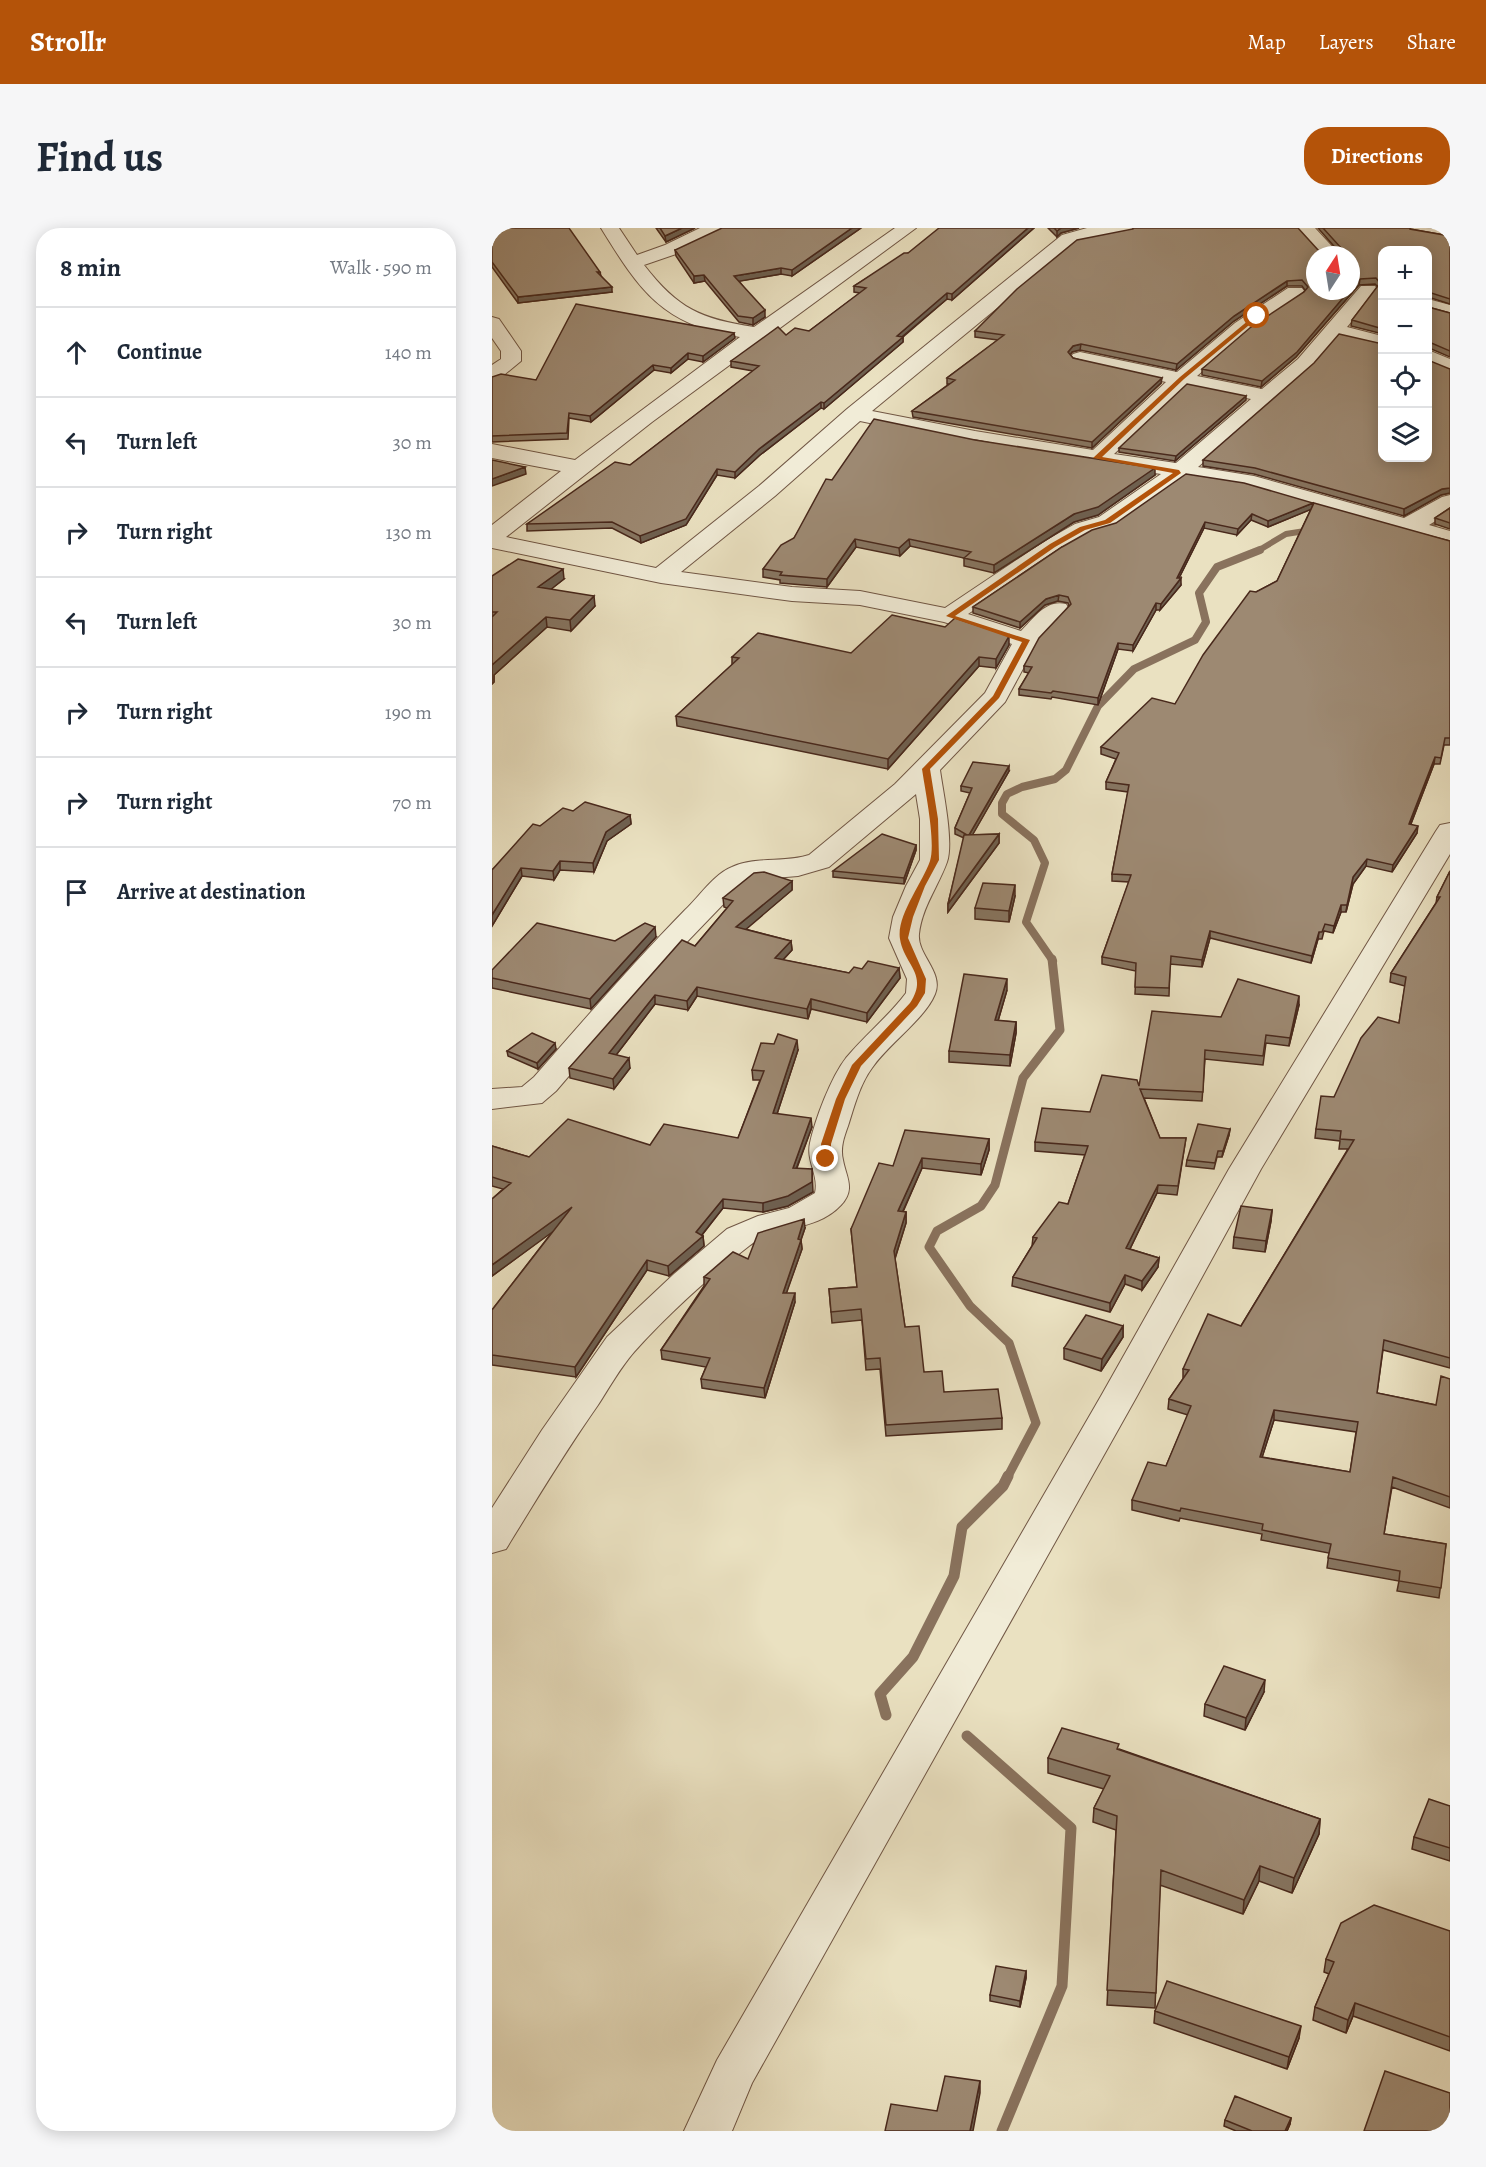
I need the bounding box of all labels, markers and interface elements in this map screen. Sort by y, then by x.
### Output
text: Strollr [30,23,106,61]
text: Map [1247,28,1286,56]
text: Layers [1319,28,1374,56]
text: Share [1407,28,1456,56]
button: Directions [1304,127,1450,185]
text: Find us [36,128,163,185]
north arrow [1306,246,1360,300]
map controls [1378,246,1432,462]
button: + [1378,246,1432,300]
text: 8 min [60,250,121,285]
text: Walk · 590 m [330,254,432,281]
button: − [1378,300,1432,354]
route start [1243,302,1269,328]
icon: ahead [60,336,93,369]
text: Continue [117,337,202,367]
text: 140 m [385,339,432,366]
button: locate [1378,354,1432,408]
button: layers [1378,408,1432,462]
icon: left [60,426,93,459]
text: Turn left [117,427,197,457]
text: 30 m [392,429,432,456]
icon: right [60,516,93,549]
text: Turn right [117,517,213,547]
text: 130 m [386,519,432,546]
icon: left [60,606,93,639]
text: Turn left [117,607,197,637]
text: 30 m [392,609,432,636]
icon: right [60,696,93,729]
text: Turn right [117,697,213,727]
text: 190 m [385,699,432,726]
icon: right [60,786,93,819]
text: Turn right [117,787,213,817]
text: 70 m [392,789,432,816]
icon: arrive [60,876,93,909]
text: Arrive at destination [117,877,306,907]
route end [812,1145,838,1171]

